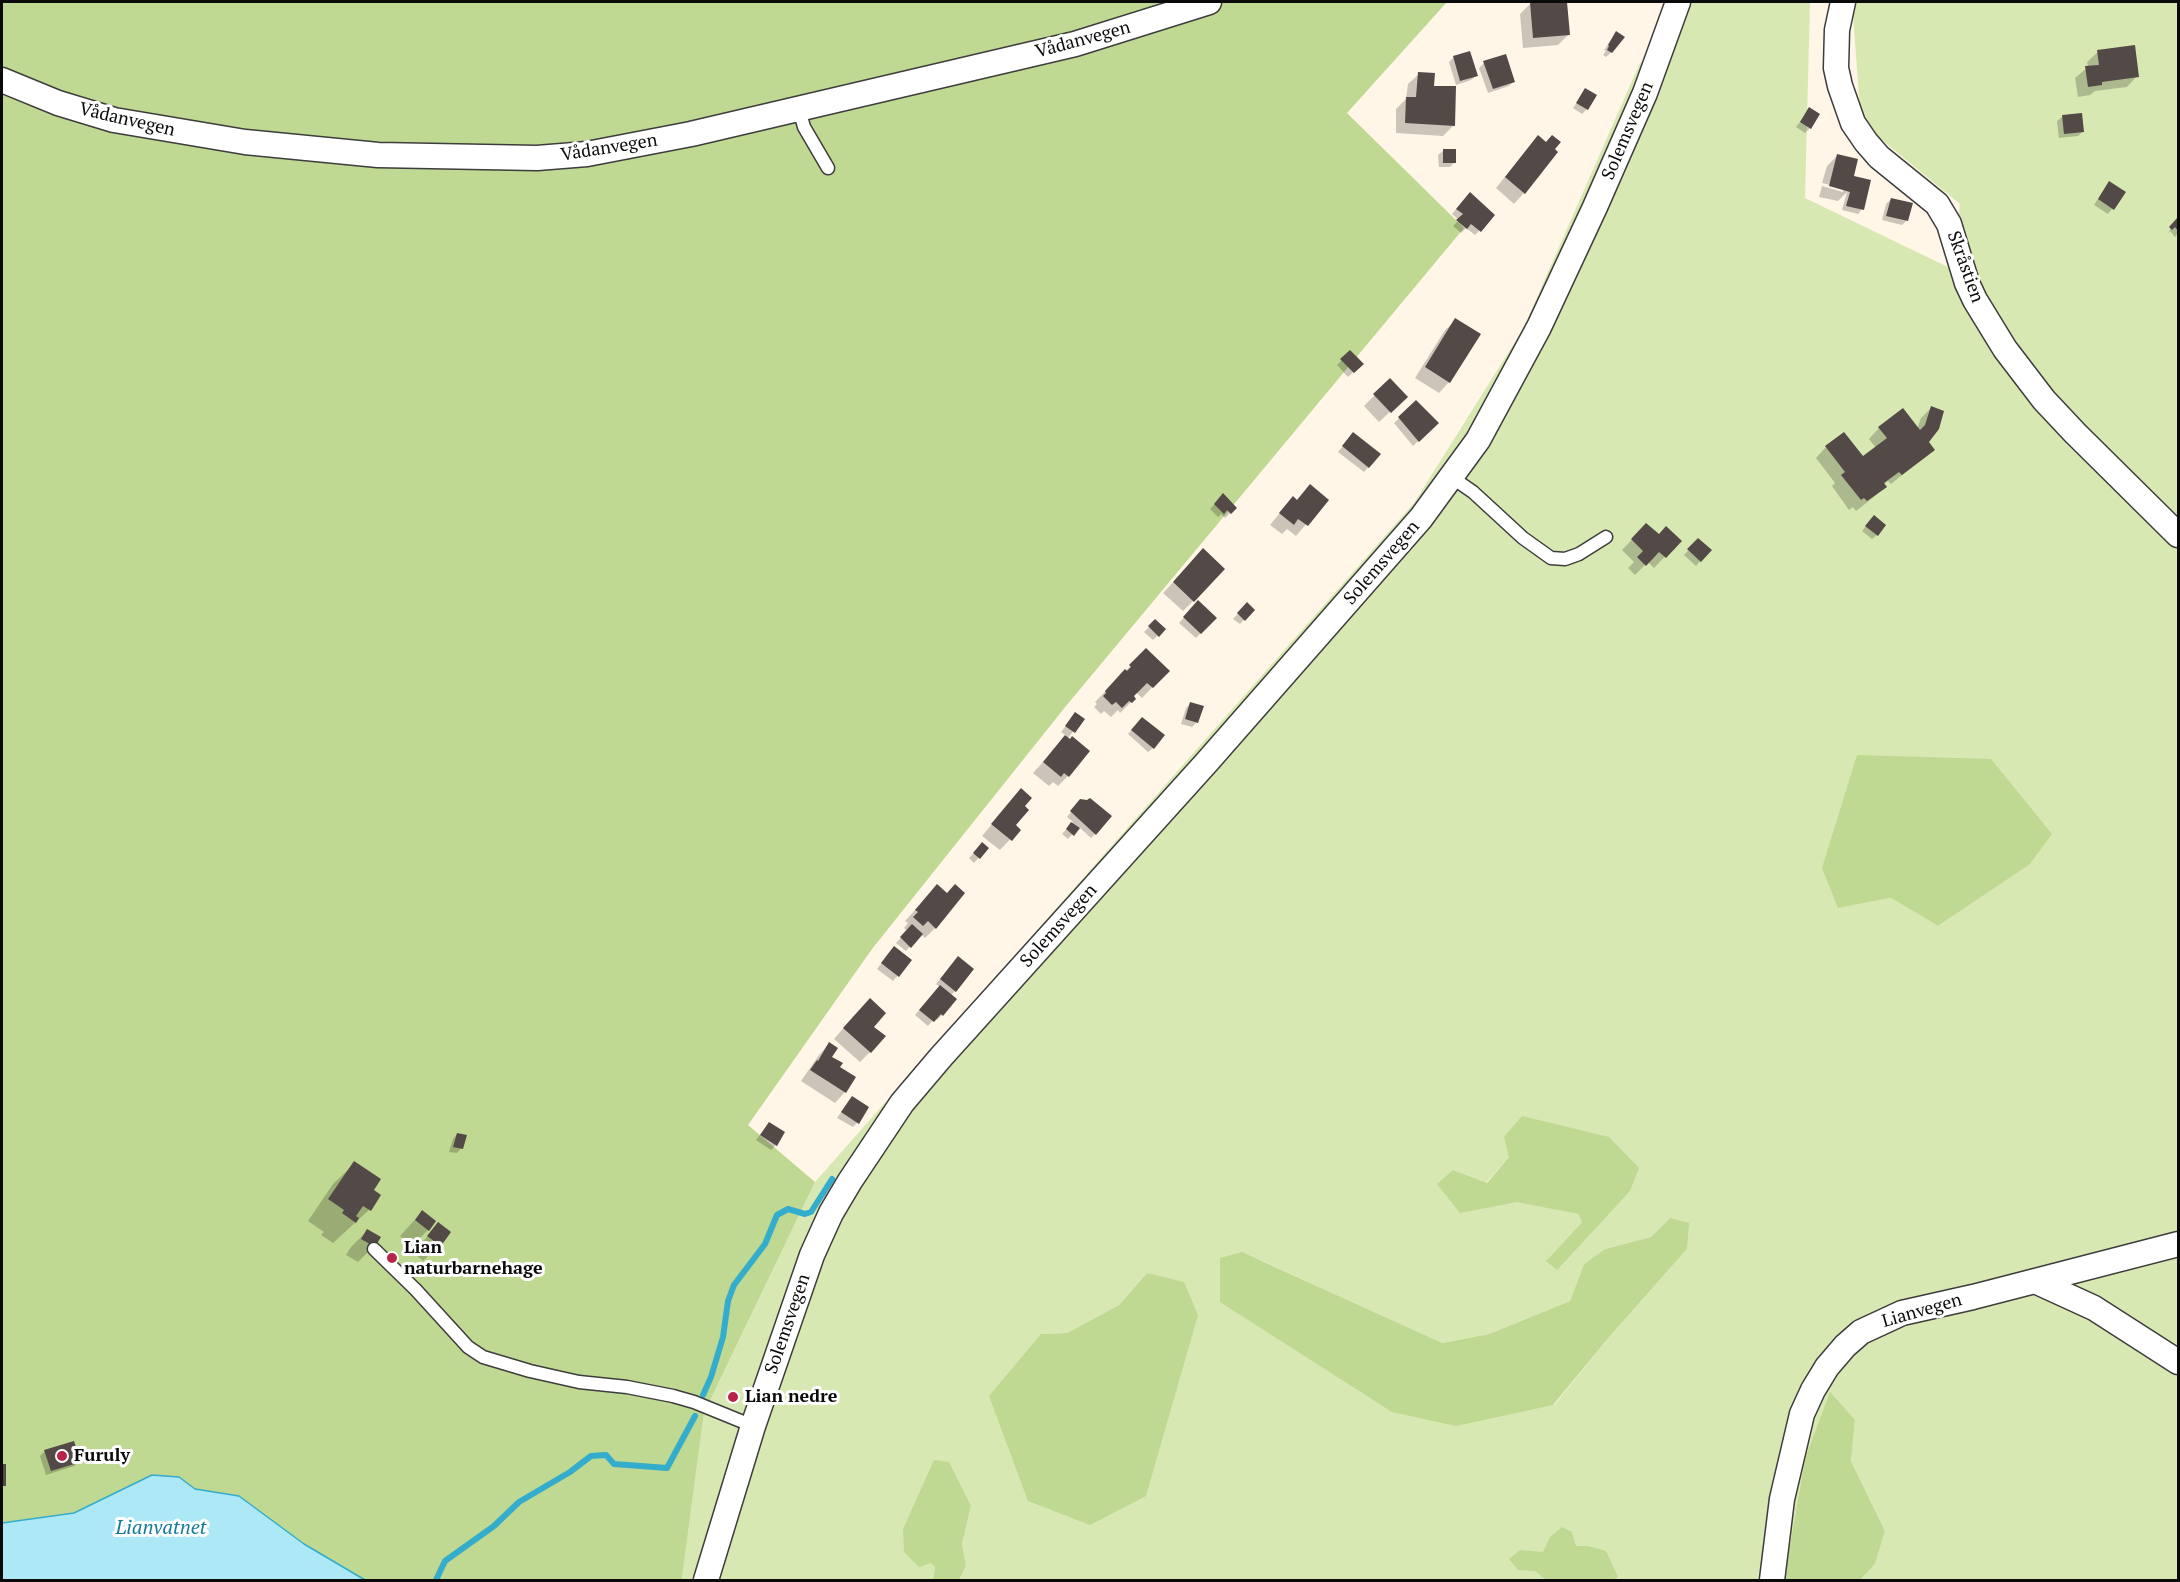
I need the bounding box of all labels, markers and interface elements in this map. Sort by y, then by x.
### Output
street label: Vådanvegen [1033,17,1133,63]
street label: Solemsvegen [1598,79,1658,183]
street label: Vådanvegen [77,99,177,141]
street label: Vådanvegen [559,130,659,166]
street label: Skråstien [1942,228,1988,306]
street label: Solemsvegen [1340,516,1424,610]
street label: Solemsvegen [1016,880,1102,972]
place label: Lian naturbarnehage [404,1237,543,1280]
marker: Lian naturbarnehage [385,1251,399,1265]
street label: Solemsvegen [761,1271,815,1377]
street label: Lianvegen [1880,1289,1964,1333]
place label: Lian nedre [745,1386,837,1408]
marker: Lian nedre [726,1390,740,1404]
place label: Furuly [74,1445,130,1467]
marker: Furuly [55,1449,69,1463]
water label: Lianvatnet [115,1516,207,1540]

